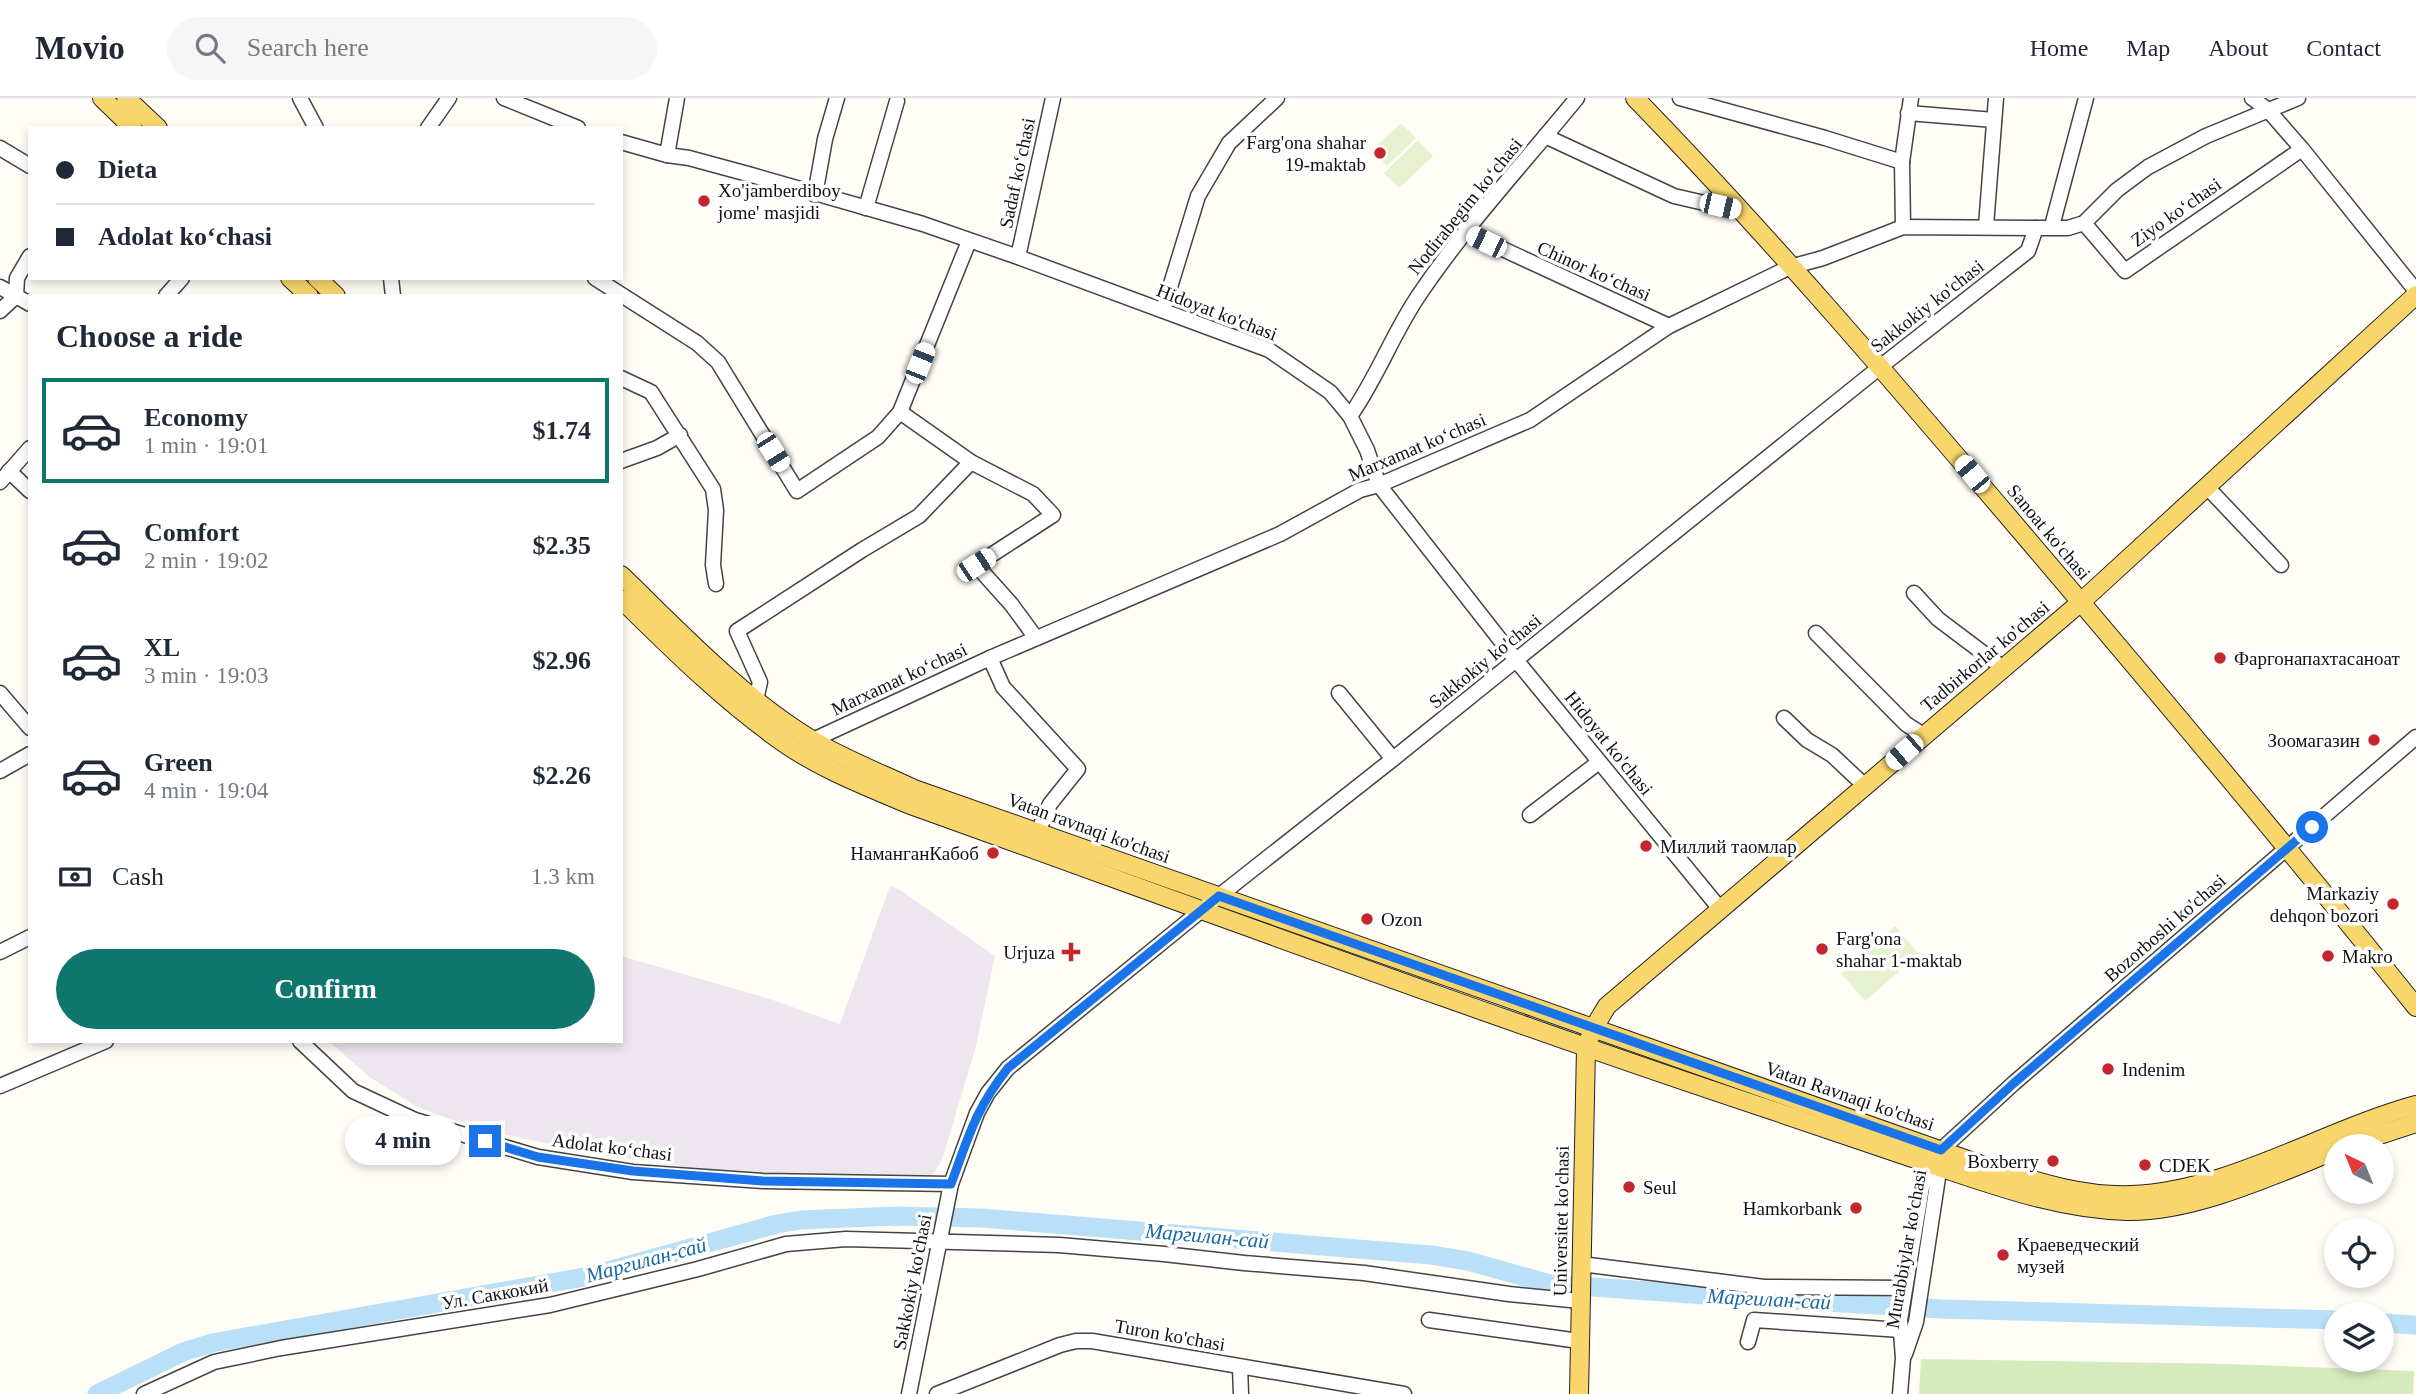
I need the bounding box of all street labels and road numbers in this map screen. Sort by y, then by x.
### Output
street label: Sadaf koʻchasi [995,116,1039,230]
street label: Nodirabegim koʻchasi [1404,134,1526,278]
street label: Ziyo koʻchasi [2127,173,2225,251]
street label: Chinor koʻchasi [1534,237,1654,305]
street label: Sakkokiy ko'chasi [1866,255,1988,357]
street label: Hidoyat ko'chasi [1154,279,1280,345]
street label: Marxamat koʻchasi [1345,409,1489,485]
street label: Sanoat ko'chasi [2003,480,2095,584]
street label: Tadbirkorlar ko'chasi [1917,596,2053,716]
street label: Sakkokiy ko'chasi [1425,609,1545,713]
street label: Marxamat koʻchasi [828,638,970,720]
street label: Hidoyat ko'chasi [1561,687,1657,799]
street label: Vatan ravnaqi ko'chasi [1005,789,1173,867]
street label: Bozorboshi ko'chasi [2100,870,2230,986]
street label: Vatan Ravnaqi ko'chasi [1763,1057,1937,1135]
street label: Adolat koʻchasi [551,1129,673,1165]
street label: Universitet ko'chasi [1549,1146,1573,1296]
street label: Murabbiylar ko'chasi [1882,1168,1930,1330]
street label: Sakkokiy ko'chasi [889,1212,935,1352]
street label: Ул. Саккокий [440,1274,550,1314]
street label: Turon ko'chasi [1113,1315,1227,1355]

